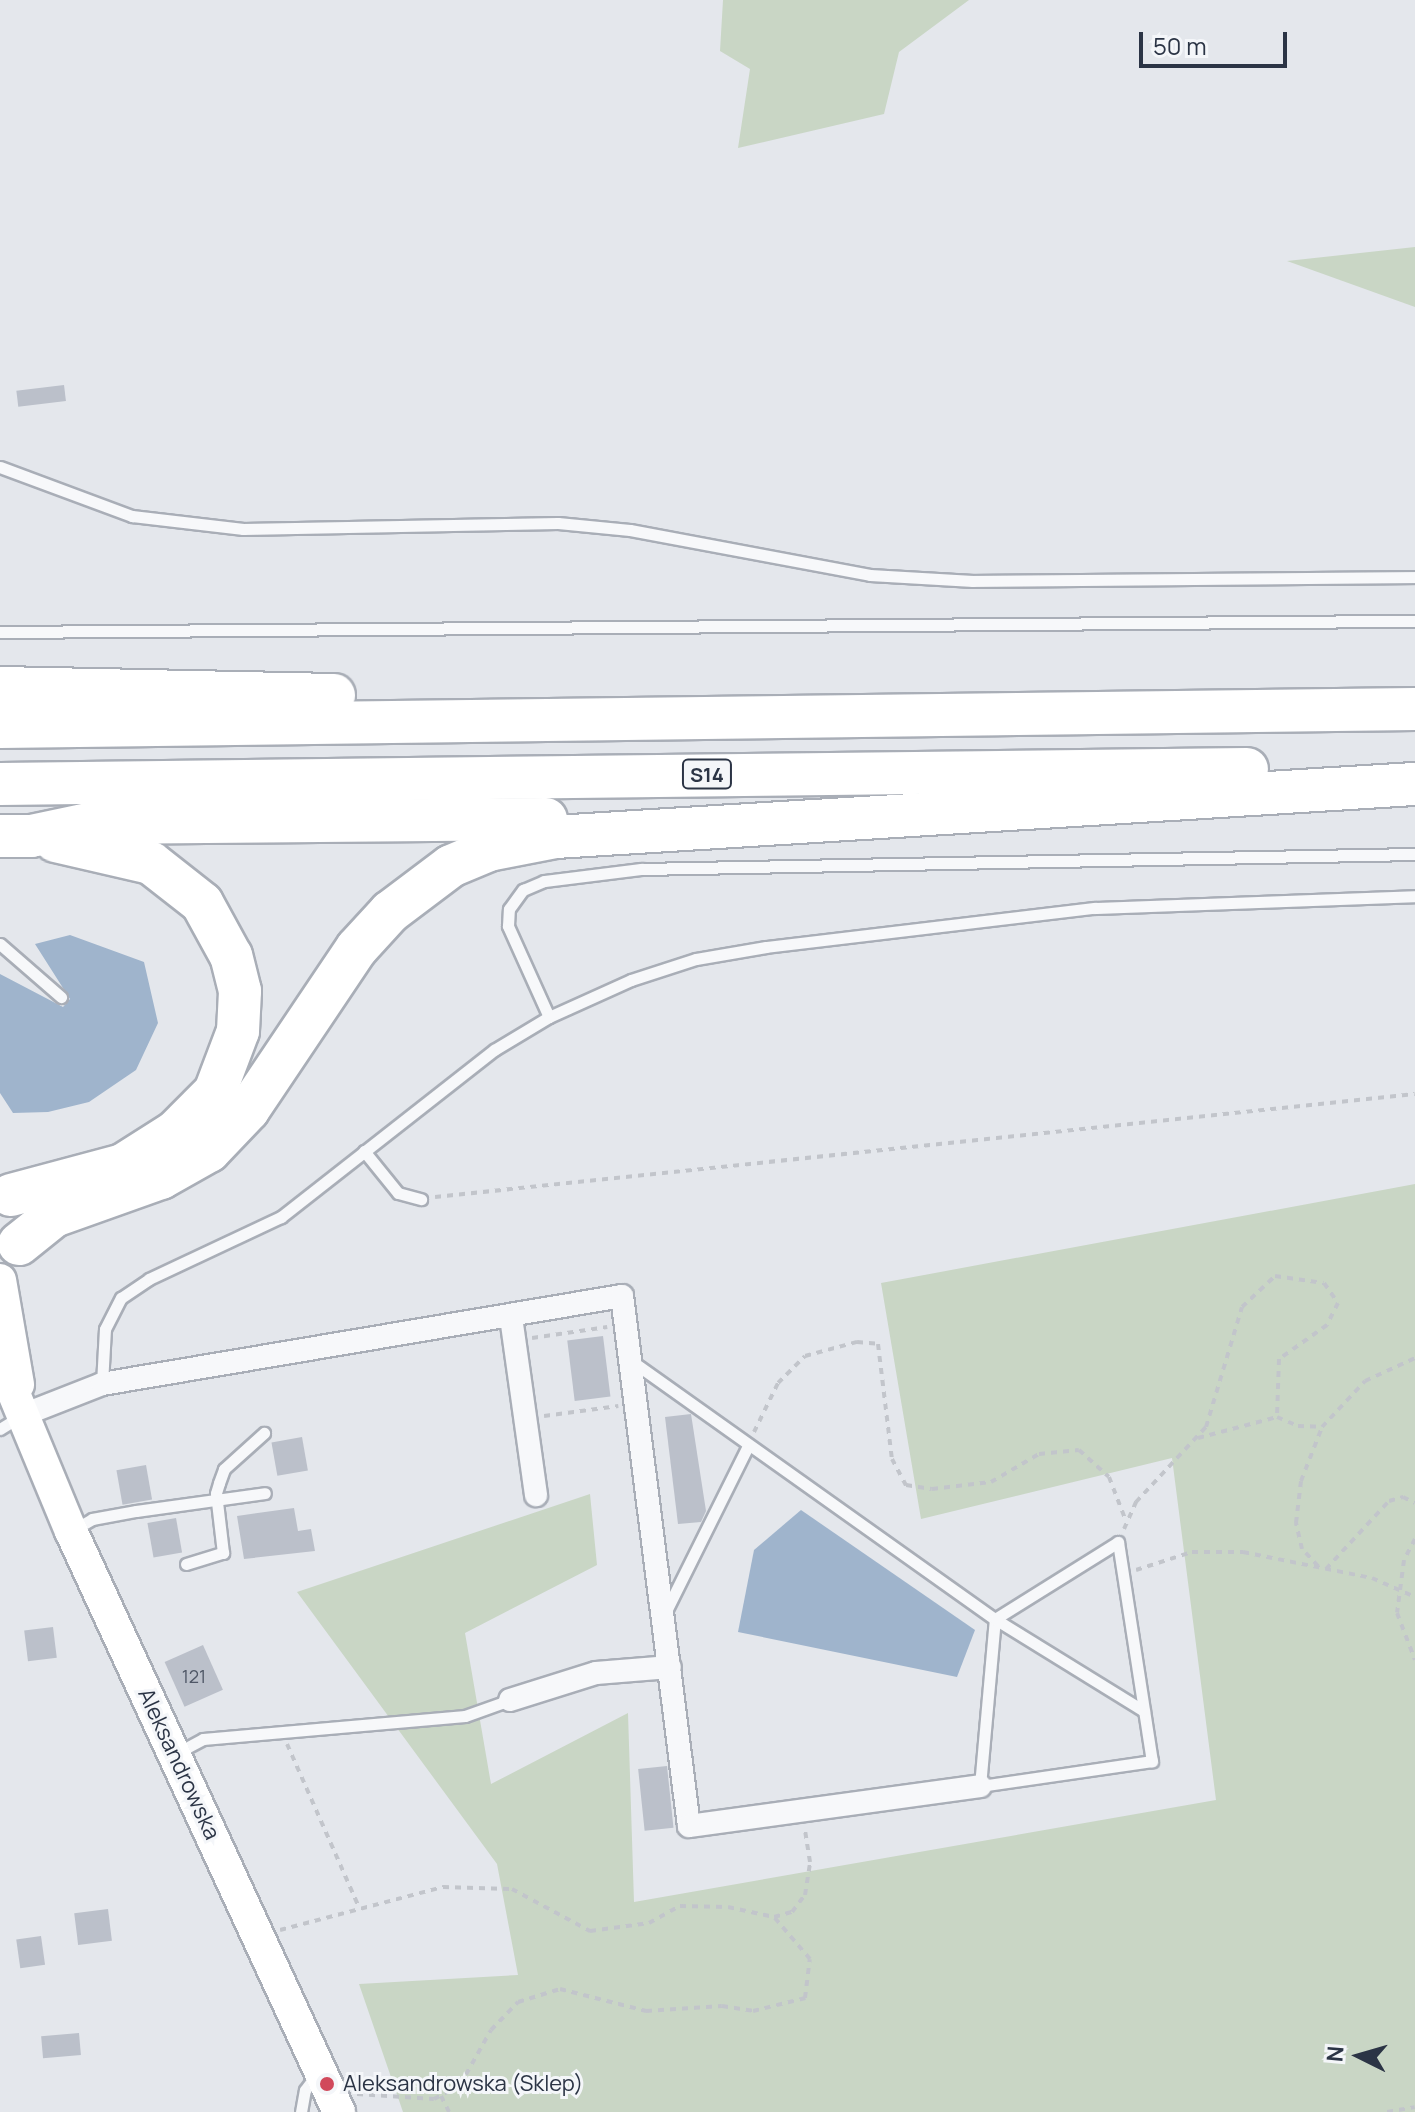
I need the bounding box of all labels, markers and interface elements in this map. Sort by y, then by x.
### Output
scale bar [1143,16,1291,66]
text: 50 m [1153,29,1207,62]
road number: S14 [681,758,733,790]
house number: 121 [182,1665,206,1687]
street label: Aleksandrowska [132,1684,226,1844]
north arrow [1319,2016,1399,2096]
text: N [1319,2045,1351,2063]
place label: Aleksandrowska (Sklep) [343,2071,583,2097]
marker: Aleksandrowska (Sklep) [318,2075,336,2093]

